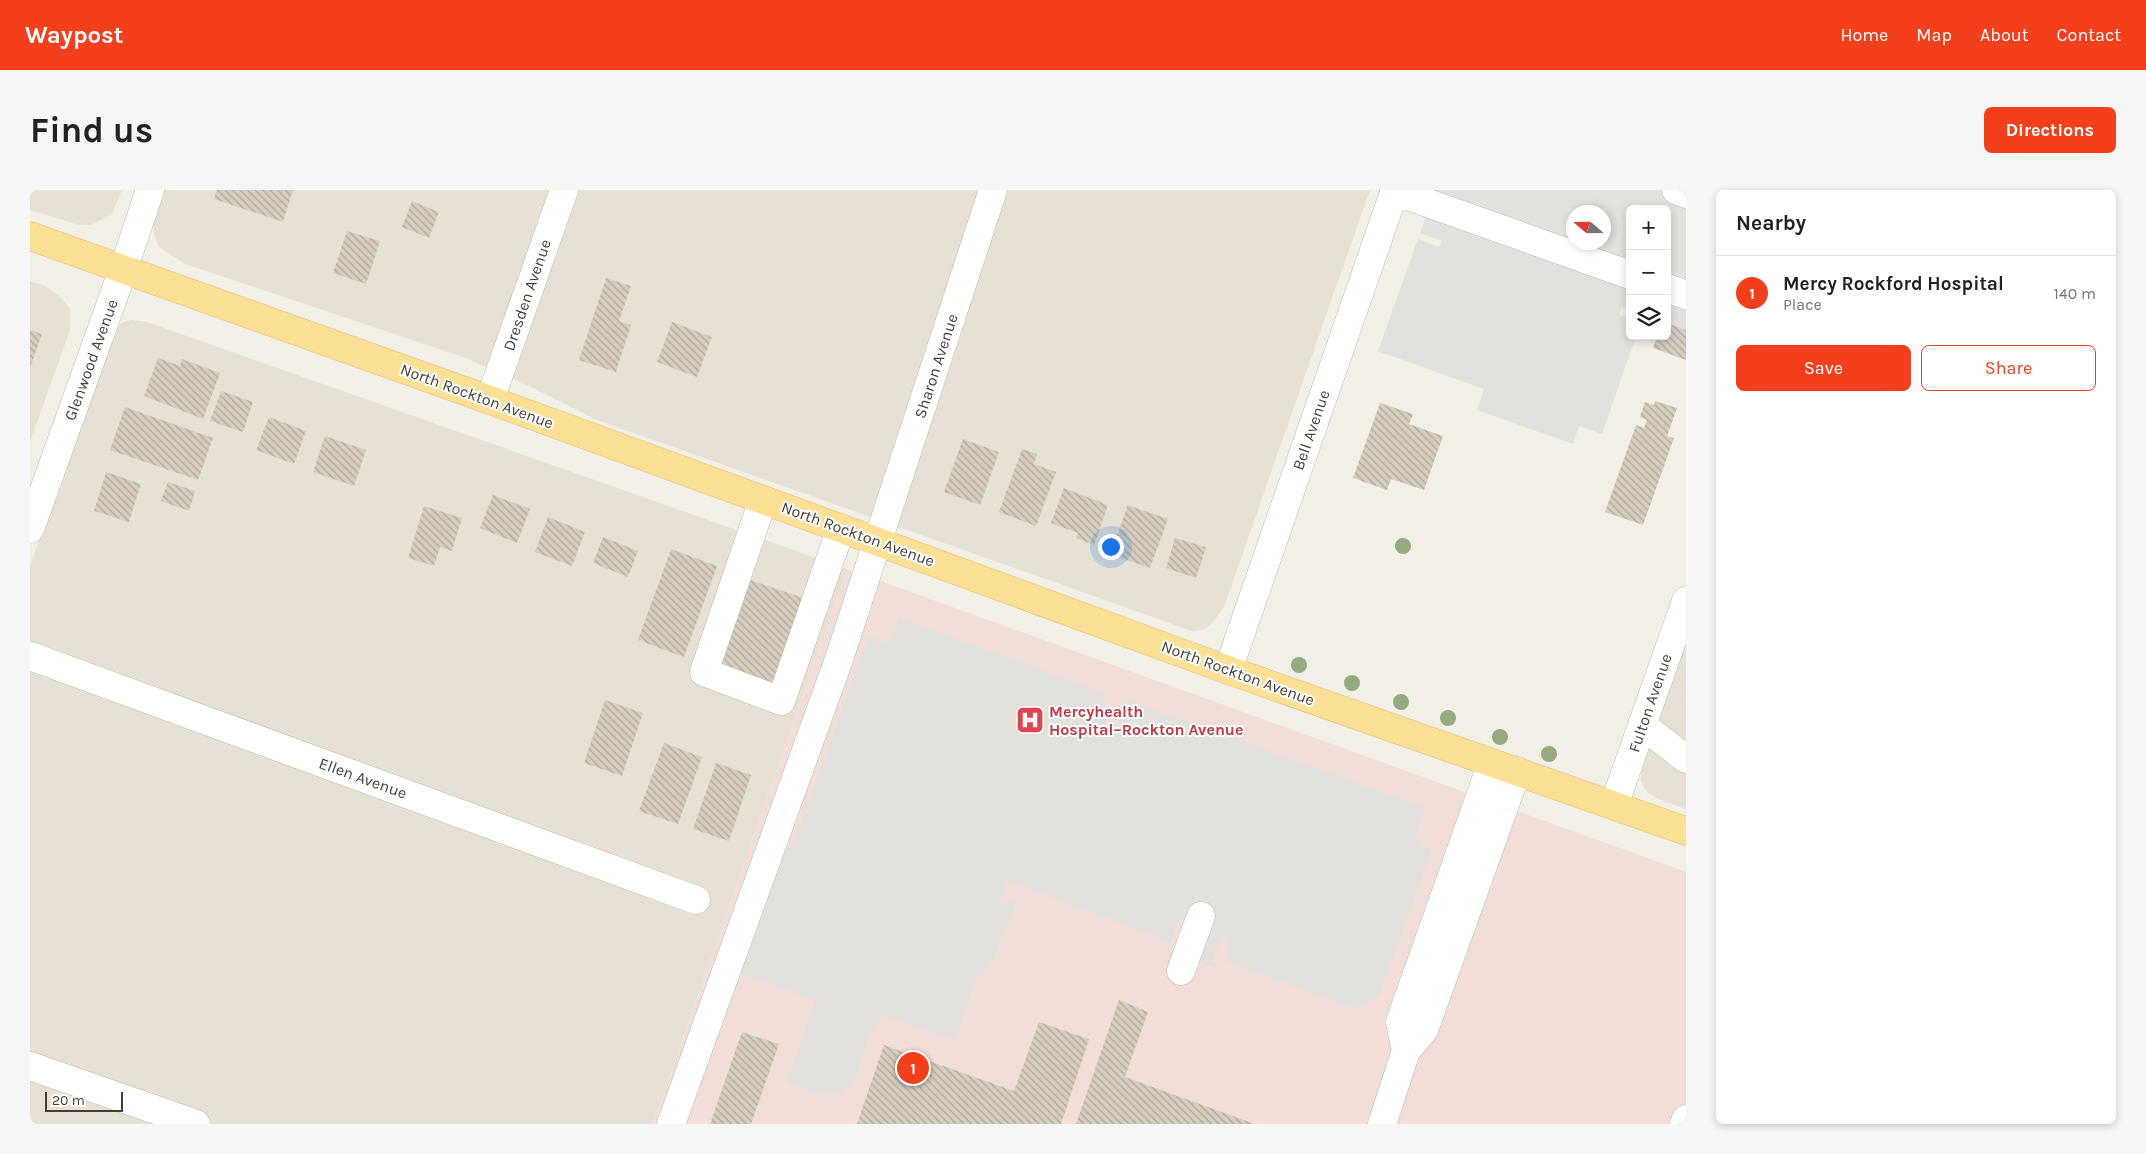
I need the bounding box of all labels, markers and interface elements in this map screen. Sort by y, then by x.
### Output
text: Waypost [25,21,123,49]
text: Home [1840,24,1888,46]
text: Map [1916,24,1952,46]
text: About [1980,24,2029,46]
text: Contact [2057,24,2121,46]
button: Directions [1984,107,2116,153]
text: Find us [30,110,153,151]
north arrow [1566,205,1611,250]
map controls [1626,205,1671,340]
button: + [1626,205,1671,250]
text: Nearby [1736,211,1806,235]
street label: Dresden Avenue [499,237,555,353]
button: − [1626,250,1671,295]
text: Mercy Rockford Hospital [1783,273,2004,295]
text: 1 [1749,284,1755,303]
text: 140 m [2054,284,2096,303]
button: layers [1626,295,1671,340]
text: Place [1783,295,1822,314]
street label: Glenwood Avenue [60,297,122,423]
street label: Sharon Avenue [910,311,962,421]
button: Save [1736,345,1911,391]
button: Share [1921,345,2096,391]
street label: North Rockton Avenue [398,359,556,433]
street label: Bell Avenue [1288,387,1334,473]
street label: North Rockton Avenue [779,497,937,571]
your location [1098,534,1124,560]
street label: North Rockton Avenue [1159,636,1317,710]
street label: Fulton Avenue [1624,651,1676,755]
place label: Mercyhealth Hospital–Rockton Avenue [1049,702,1243,739]
hospital icon: Mercyhealth Hospital–Rockton Avenue [1015,705,1045,735]
street label: Ellen Avenue [316,753,410,803]
pin: 1 [897,1049,929,1087]
scale bar [45,1089,122,1112]
text: 20 m [52,1092,85,1109]

